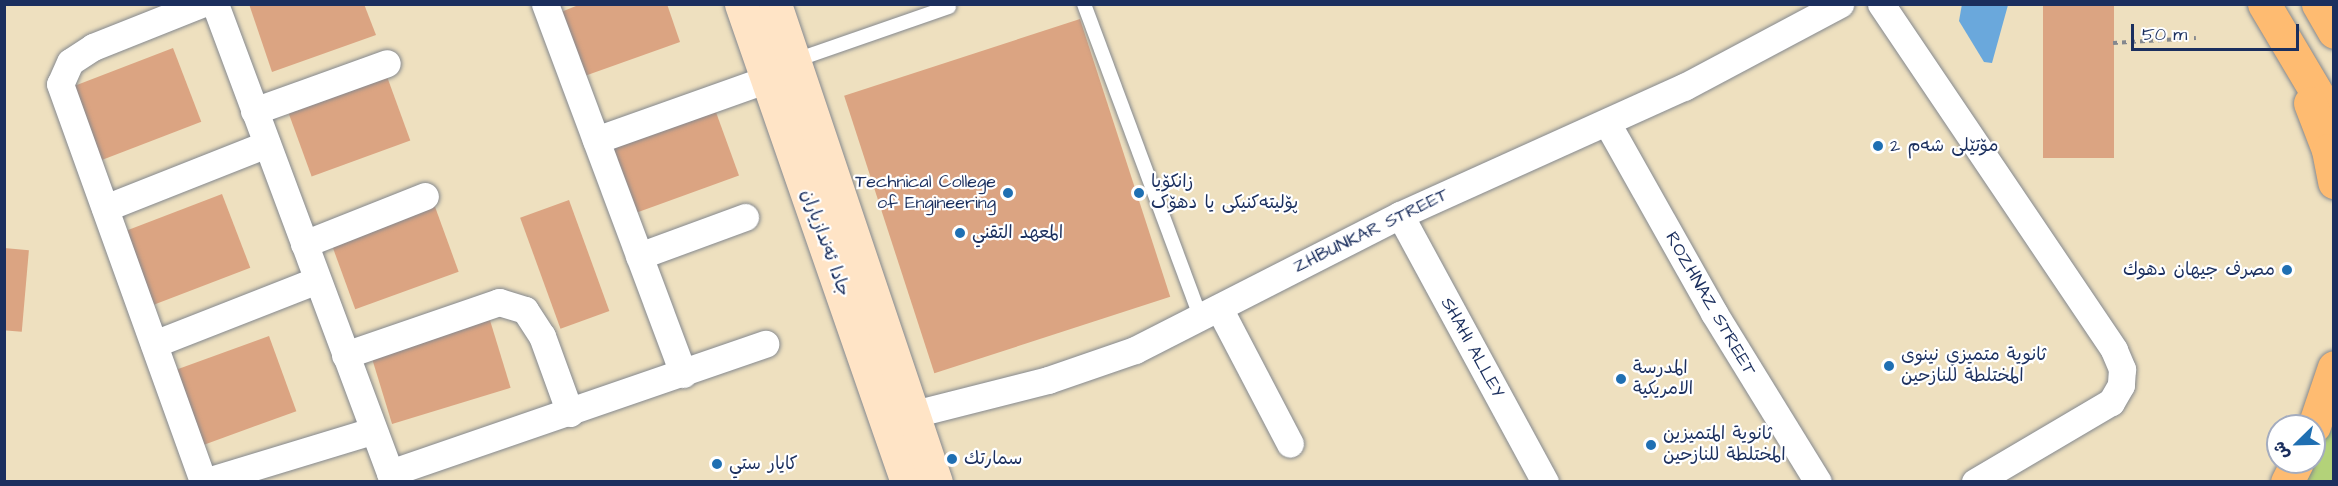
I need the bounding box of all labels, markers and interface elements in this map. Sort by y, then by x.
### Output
scale bar [2134,12,2302,50]
text: 50 m [2142,22,2187,47]
place label: مۆتێلی شەم 2 [1890,135,1998,157]
marker: مۆتێلی شەم 2 [1871,139,1885,153]
place label: Technical College of Engineering [855,172,996,214]
place label: زانکۆیا پۆلیتەکنیکی یا دهۆک [1151,172,1298,214]
street label: ZHBUNKAR STREET [1290,184,1452,278]
marker: Technical College of Engineering [1001,186,1015,200]
marker: زانکۆیا پۆلیتەکنیکی یا دهۆک [1132,186,1146,200]
street label: جادا ئەندازیاران [796,187,854,299]
place label: المعهد التقني [972,222,1063,244]
marker: المعهد التقني [953,226,967,240]
street label: ROZHNAZ STREET [1660,228,1760,380]
place label: مصرف جيهان دهوك [2123,259,2275,281]
marker: مصرف جيهان دهوك [2280,263,2294,277]
street label: SHAHI ALLEY [1436,294,1508,402]
place label: ثانوية متميزي نينوى المختلطة للنازحين [1901,345,2046,388]
place label: المدرسة الامريكية [1633,358,1693,400]
marker: ثانوية متميزي نينوى المختلطة للنازحين [1882,359,1896,373]
marker: المدرسة الامريكية [1614,372,1628,386]
north arrow [2266,414,2326,474]
place label: ثانوية المتميزين المختلطة للنازحين [1663,424,1786,466]
marker: ثانوية المتميزين المختلطة للنازحين [1644,438,1658,452]
text: ش [2268,438,2295,463]
place label: سمارتك [964,448,1022,470]
marker: سمارتك [945,452,959,466]
place label: كايار ستي [729,453,798,475]
marker: كايار ستي [710,457,724,471]

